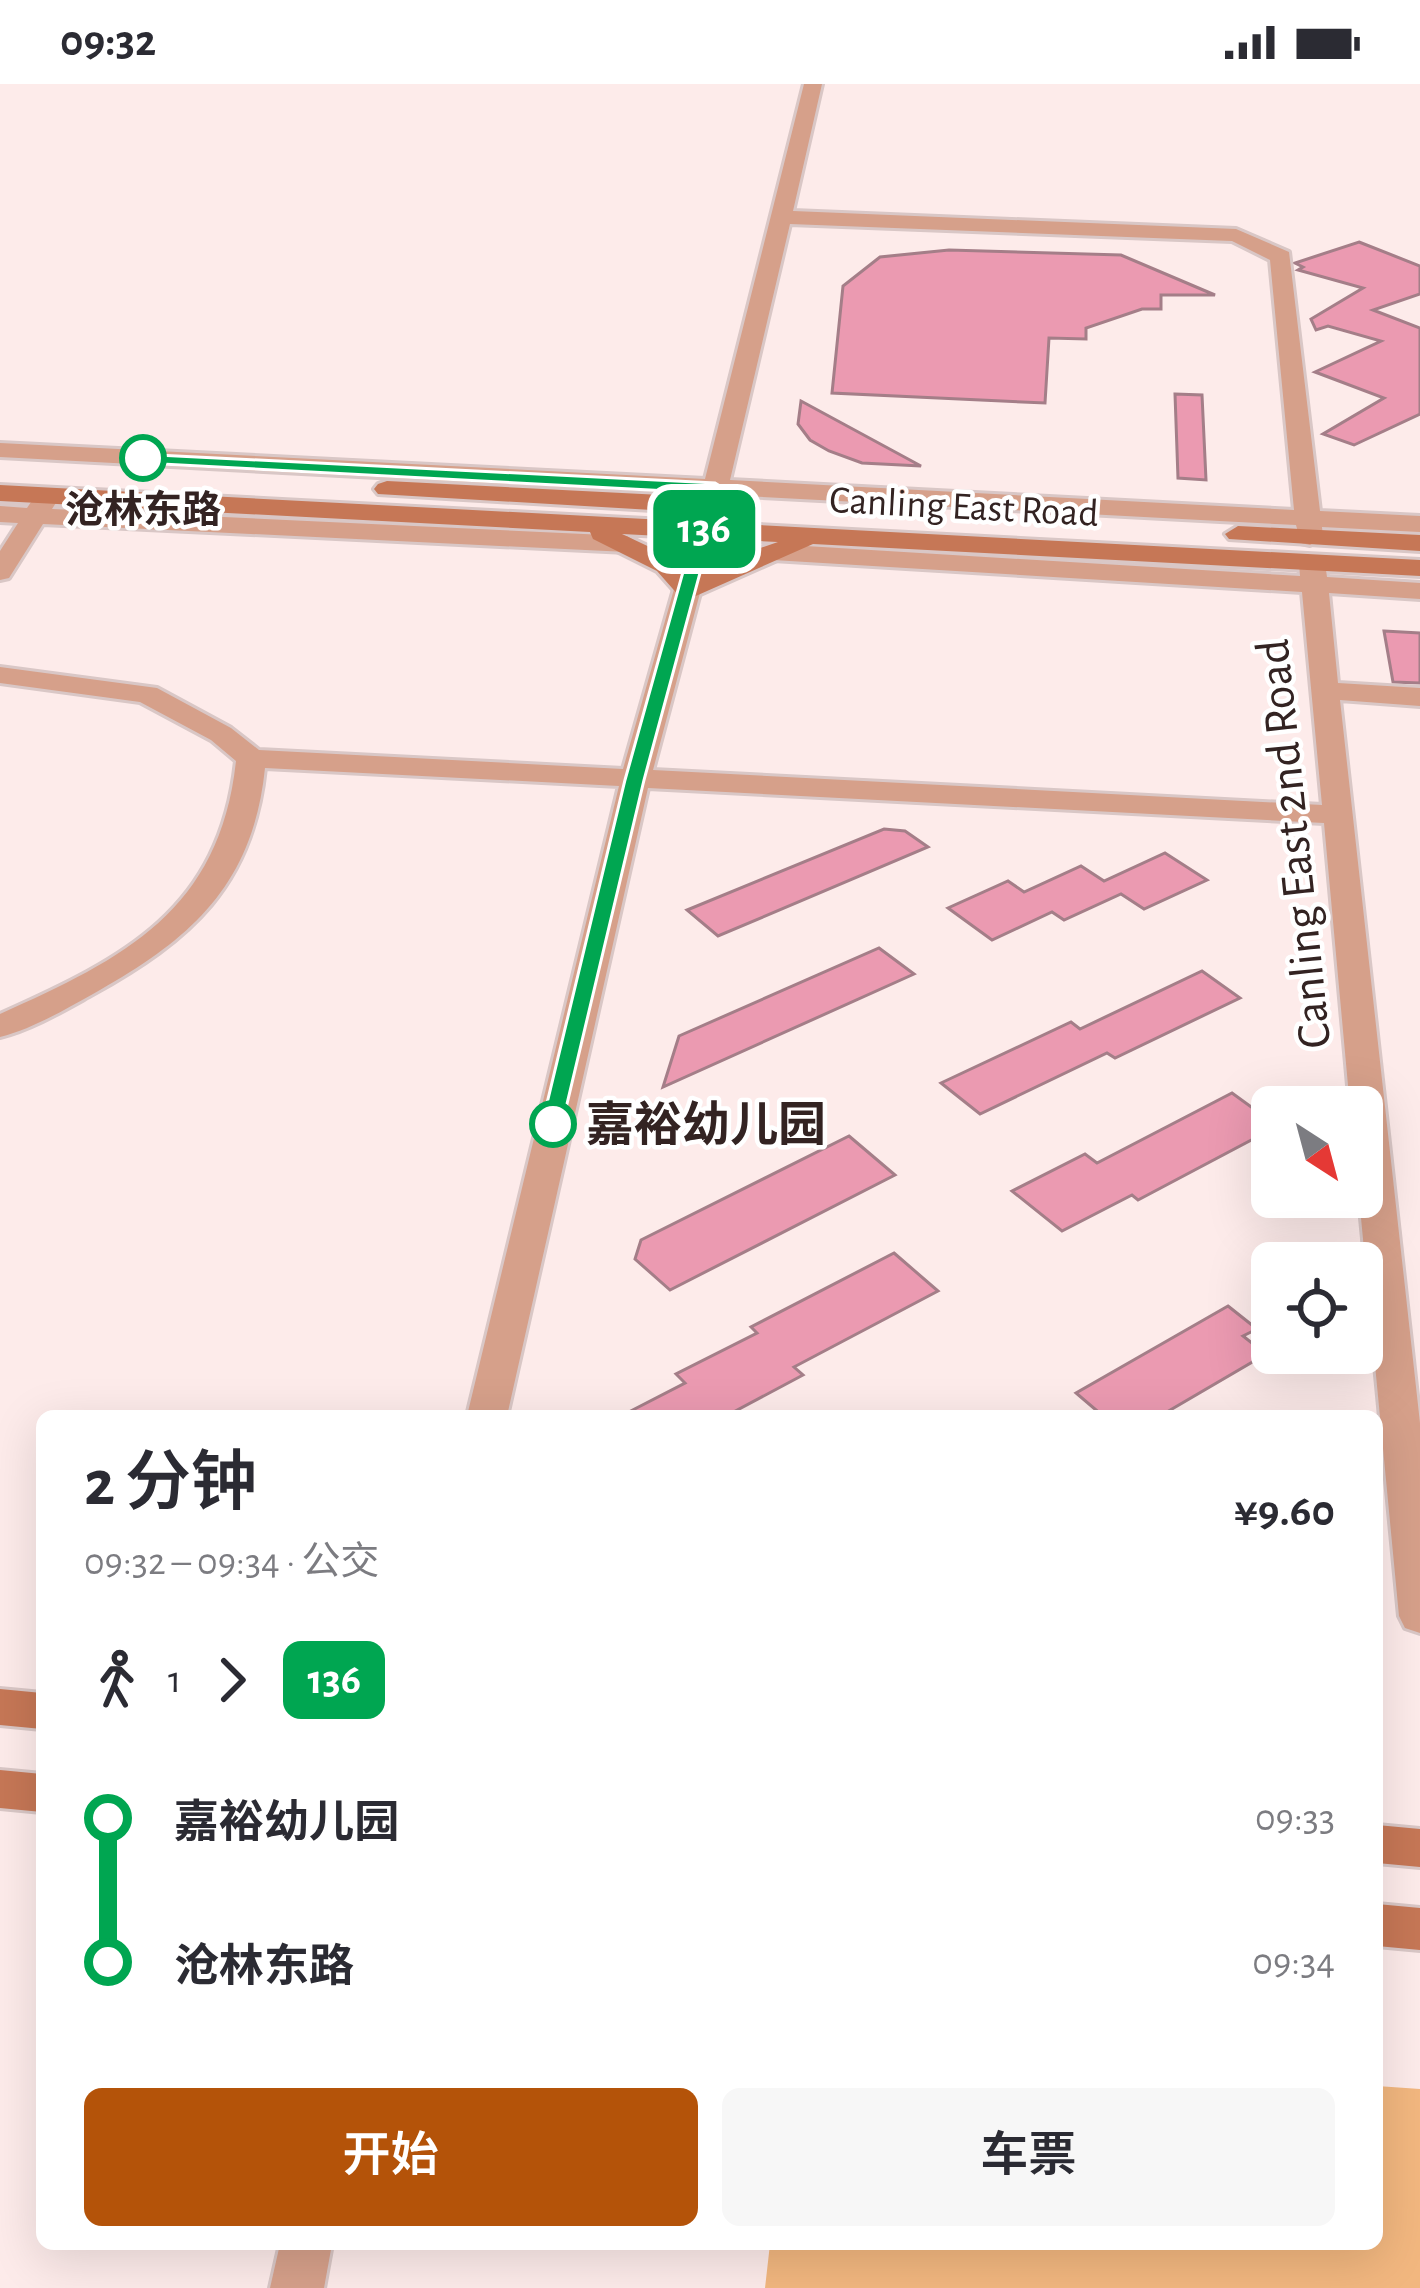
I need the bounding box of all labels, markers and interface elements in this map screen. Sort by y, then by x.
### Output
text: 09:32 [60,19,156,64]
marker: 沧林东路 [121,436,165,480]
street label: Canling East Road [828,481,1099,534]
place label: 沧林东路 [65,489,221,531]
line badge: 136 [635,490,773,568]
text: 136 [677,508,731,550]
street label: Canling East 2nd Road [1250,637,1340,1051]
north arrow [1251,1086,1383,1218]
map controls [1251,1086,1383,1374]
place label: 嘉裕幼儿园 [586,1100,826,1151]
marker: 嘉裕幼儿园 [531,1102,575,1146]
button: locate [1251,1242,1383,1374]
text: 2 分钟 [84,1451,257,1517]
text: ¥9.60 [1234,1489,1335,1534]
text: 09:32 – 09:34 · 公交 [84,1543,380,1582]
icon: walk [84,1647,150,1713]
icon: forward [199,1647,265,1713]
text: 136 [307,1659,361,1701]
text: 1 [168,1661,181,1700]
text: 09:33 [1255,1799,1335,1838]
text: 嘉裕幼儿园 [174,1801,399,1846]
text: 09:34 [1252,1943,1335,1982]
text: 沧林东路 [174,1945,354,1990]
button: 开始 [84,2088,698,2226]
button: 车票 [722,2088,1335,2226]

